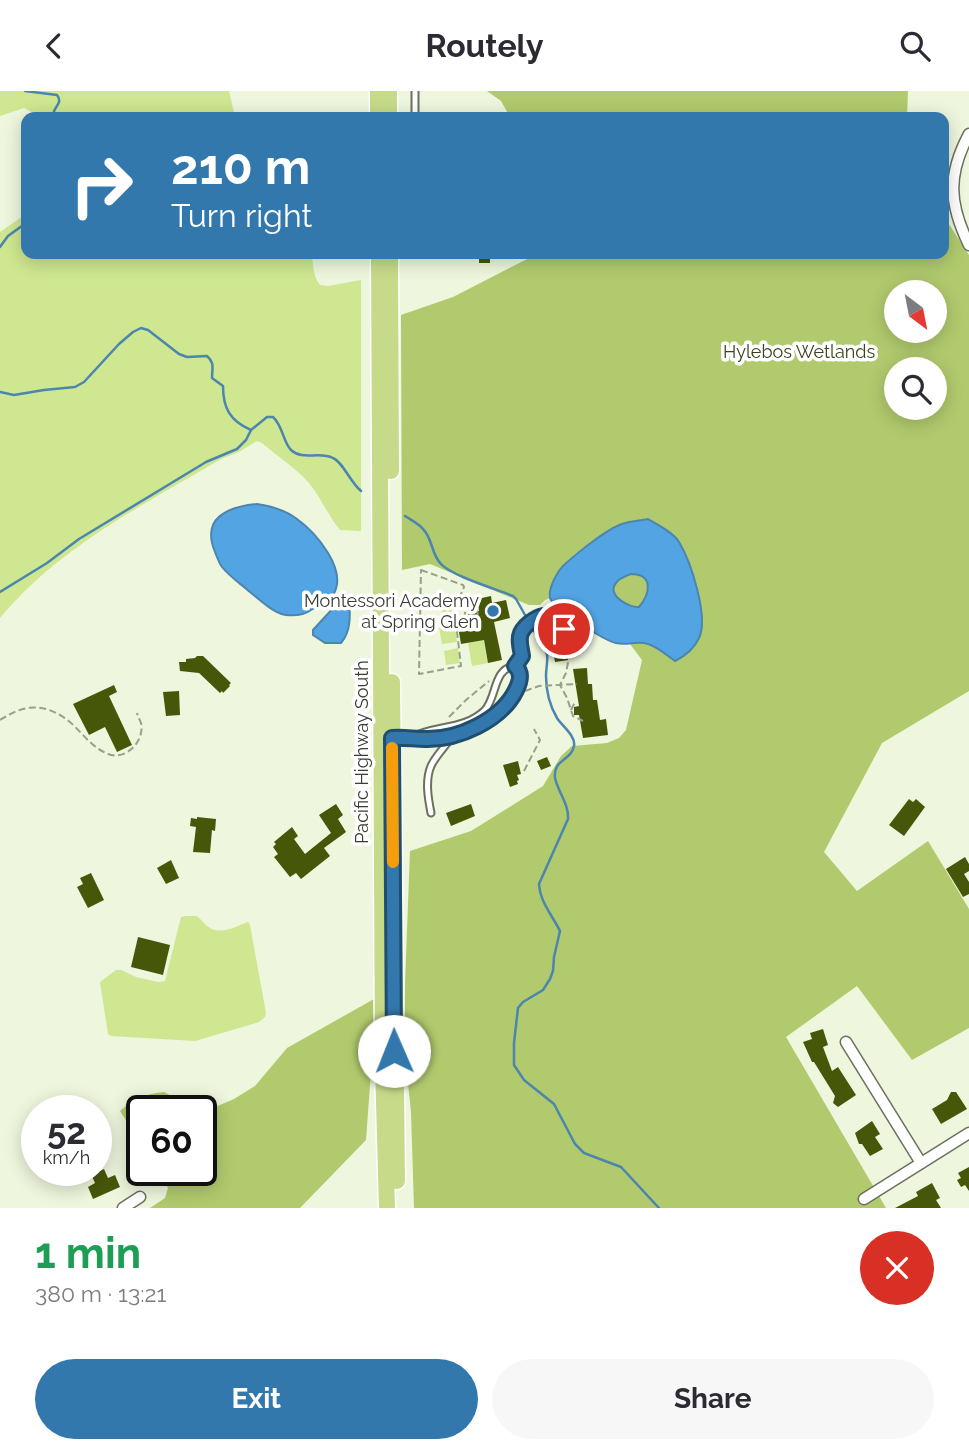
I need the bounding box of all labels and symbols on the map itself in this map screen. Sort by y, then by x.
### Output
north arrow [884,280,947,343]
park label: Hylebos Wetlands [723,341,875,362]
place label: Montessori Academy at Spring Glen [304,590,479,632]
pin [534,599,594,659]
marker: Montessori Academy at Spring Glen [485,603,501,619]
street label: Pacific Highway South [351,660,372,844]
position arrow [357,1014,431,1088]
speed limit sign: 60 [126,1095,217,1186]

